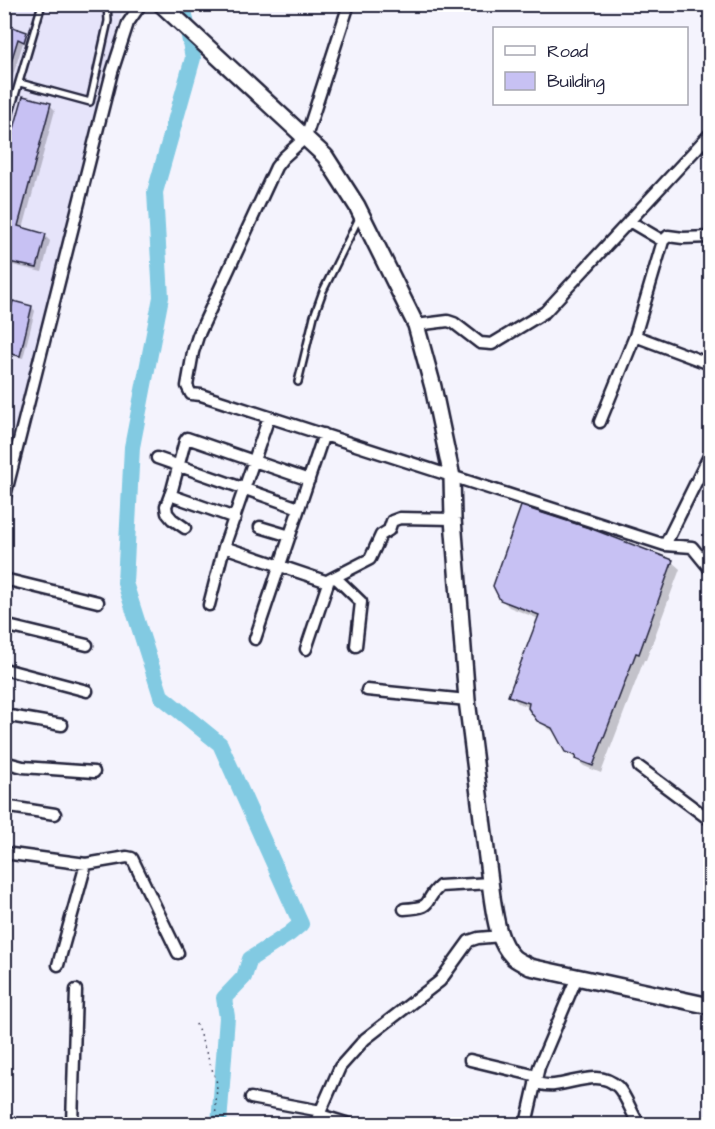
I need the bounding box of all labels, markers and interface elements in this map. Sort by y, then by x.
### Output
legend [493,27,688,105]
text: Road [547,39,588,64]
text: Building [547,69,605,95]

